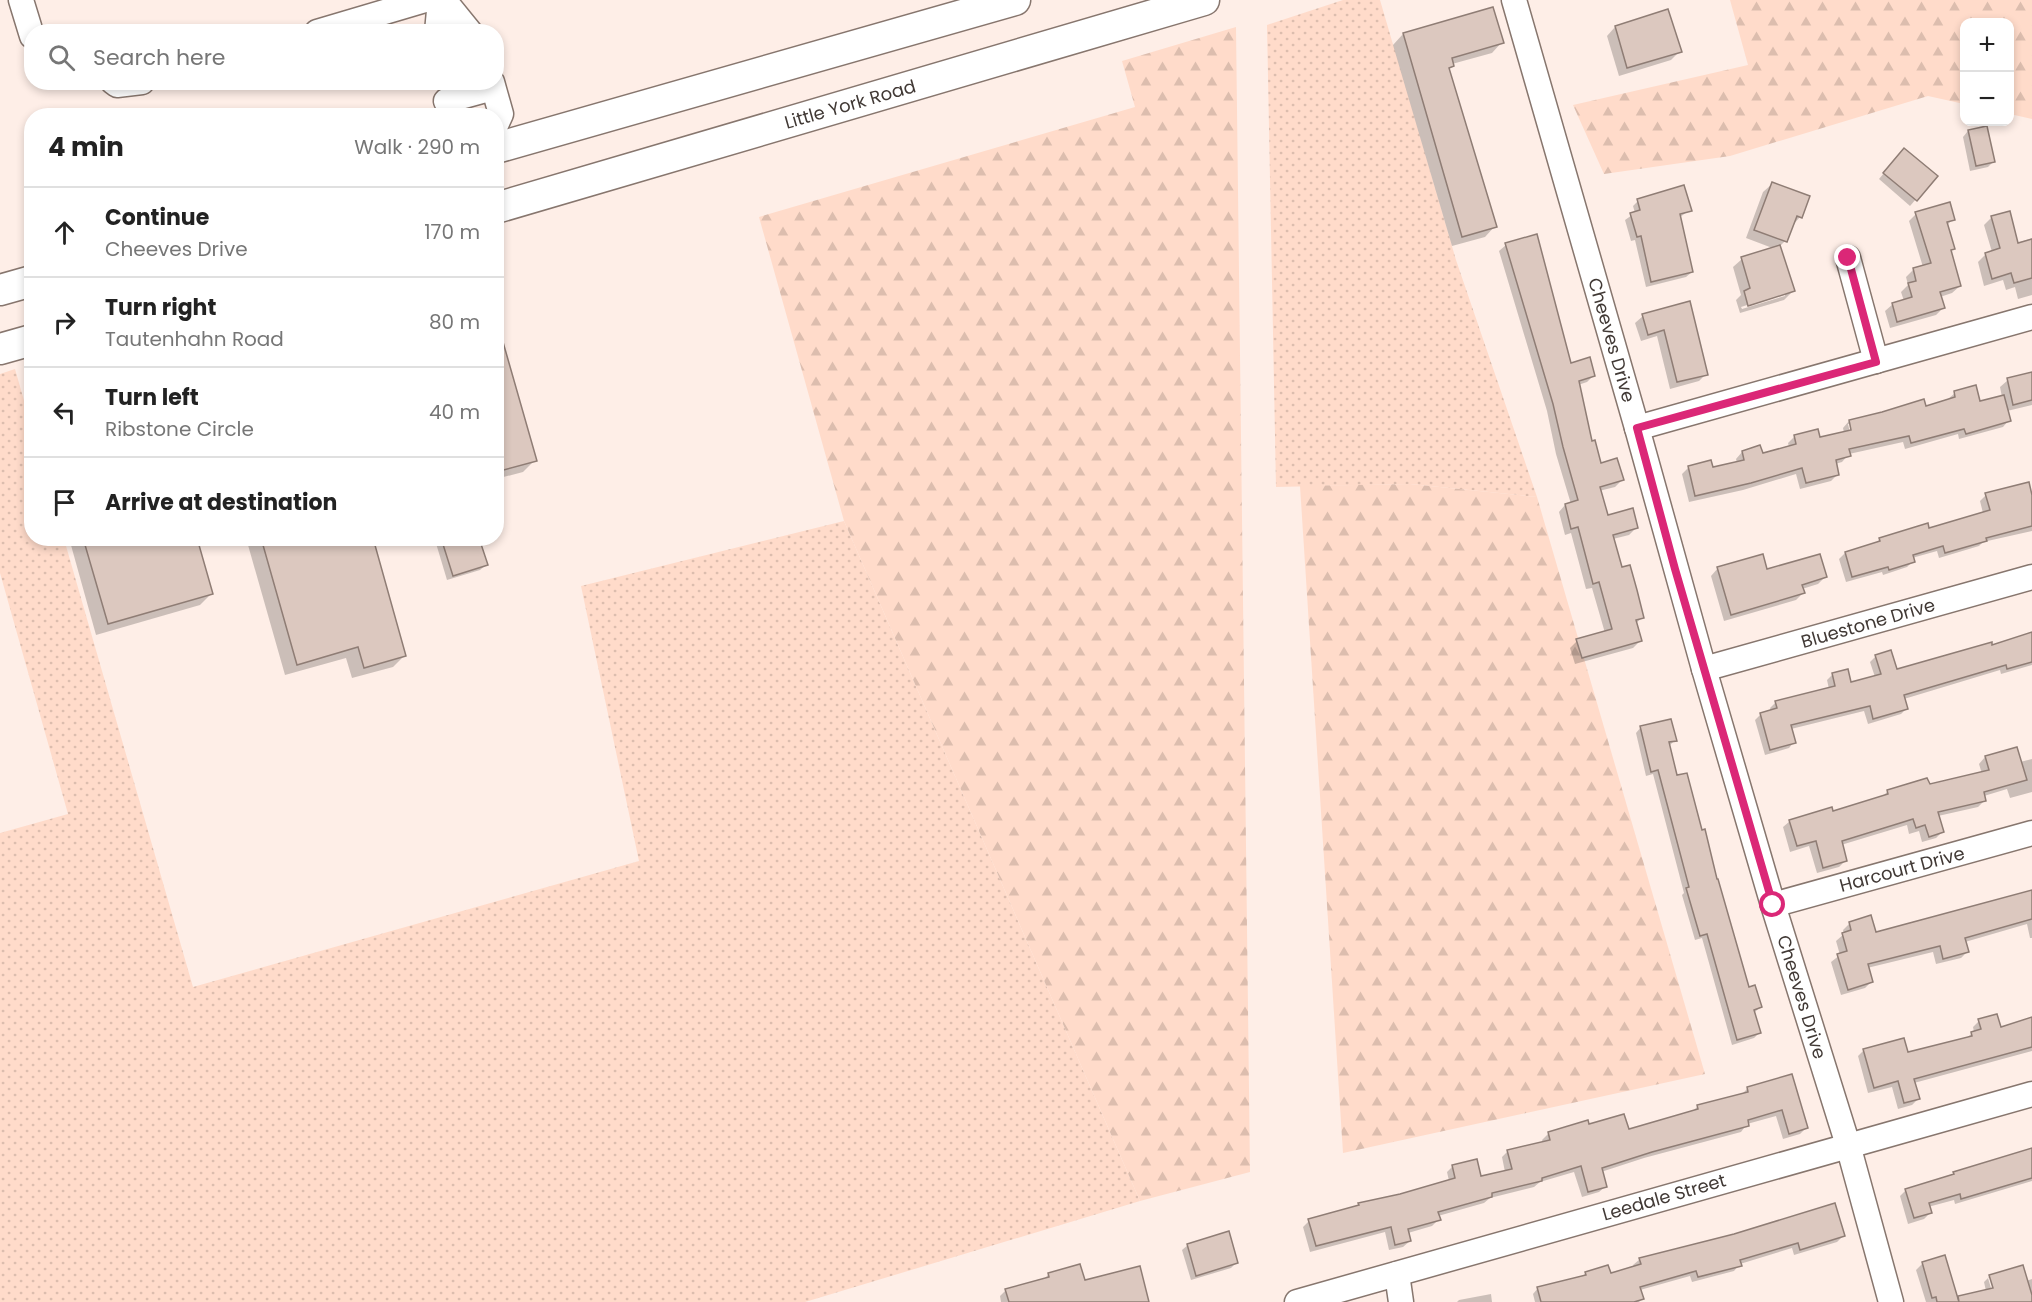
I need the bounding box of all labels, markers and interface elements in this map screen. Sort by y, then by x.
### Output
map controls [1960,18,2014,126]
button: + [1960,18,2014,72]
search box [24,24,504,90]
icon: search [45,41,78,74]
text: Search here [93,42,226,73]
button: − [1960,72,2014,126]
street label: Little York Road [782,73,918,135]
text: 4 min [48,129,124,165]
text: Walk · 290 m [354,133,480,161]
text: Continue [105,202,209,233]
icon: ahead [48,216,81,249]
text: 170 m [424,218,480,246]
text: Cheeves Drive [105,235,248,263]
route end [1834,244,1860,270]
street label: Cheeves Drive [1582,275,1642,405]
text: Turn right [105,292,216,323]
icon: right [48,306,81,339]
text: 80 m [429,308,480,336]
text: Tautenhahn Road [105,325,284,353]
text: Turn left [105,382,199,413]
icon: left [48,396,81,429]
text: 40 m [429,398,480,426]
text: Ribstone Circle [105,415,254,443]
icon: arrive [48,486,81,519]
text: Arrive at destination [105,487,337,518]
street label: Bluestone Drive [1798,592,1938,654]
street label: Harcourt Drive [1837,840,1967,898]
route start [1759,891,1785,917]
street label: Cheeves Drive [1771,932,1833,1062]
street label: Leedale Street [1599,1167,1729,1227]

